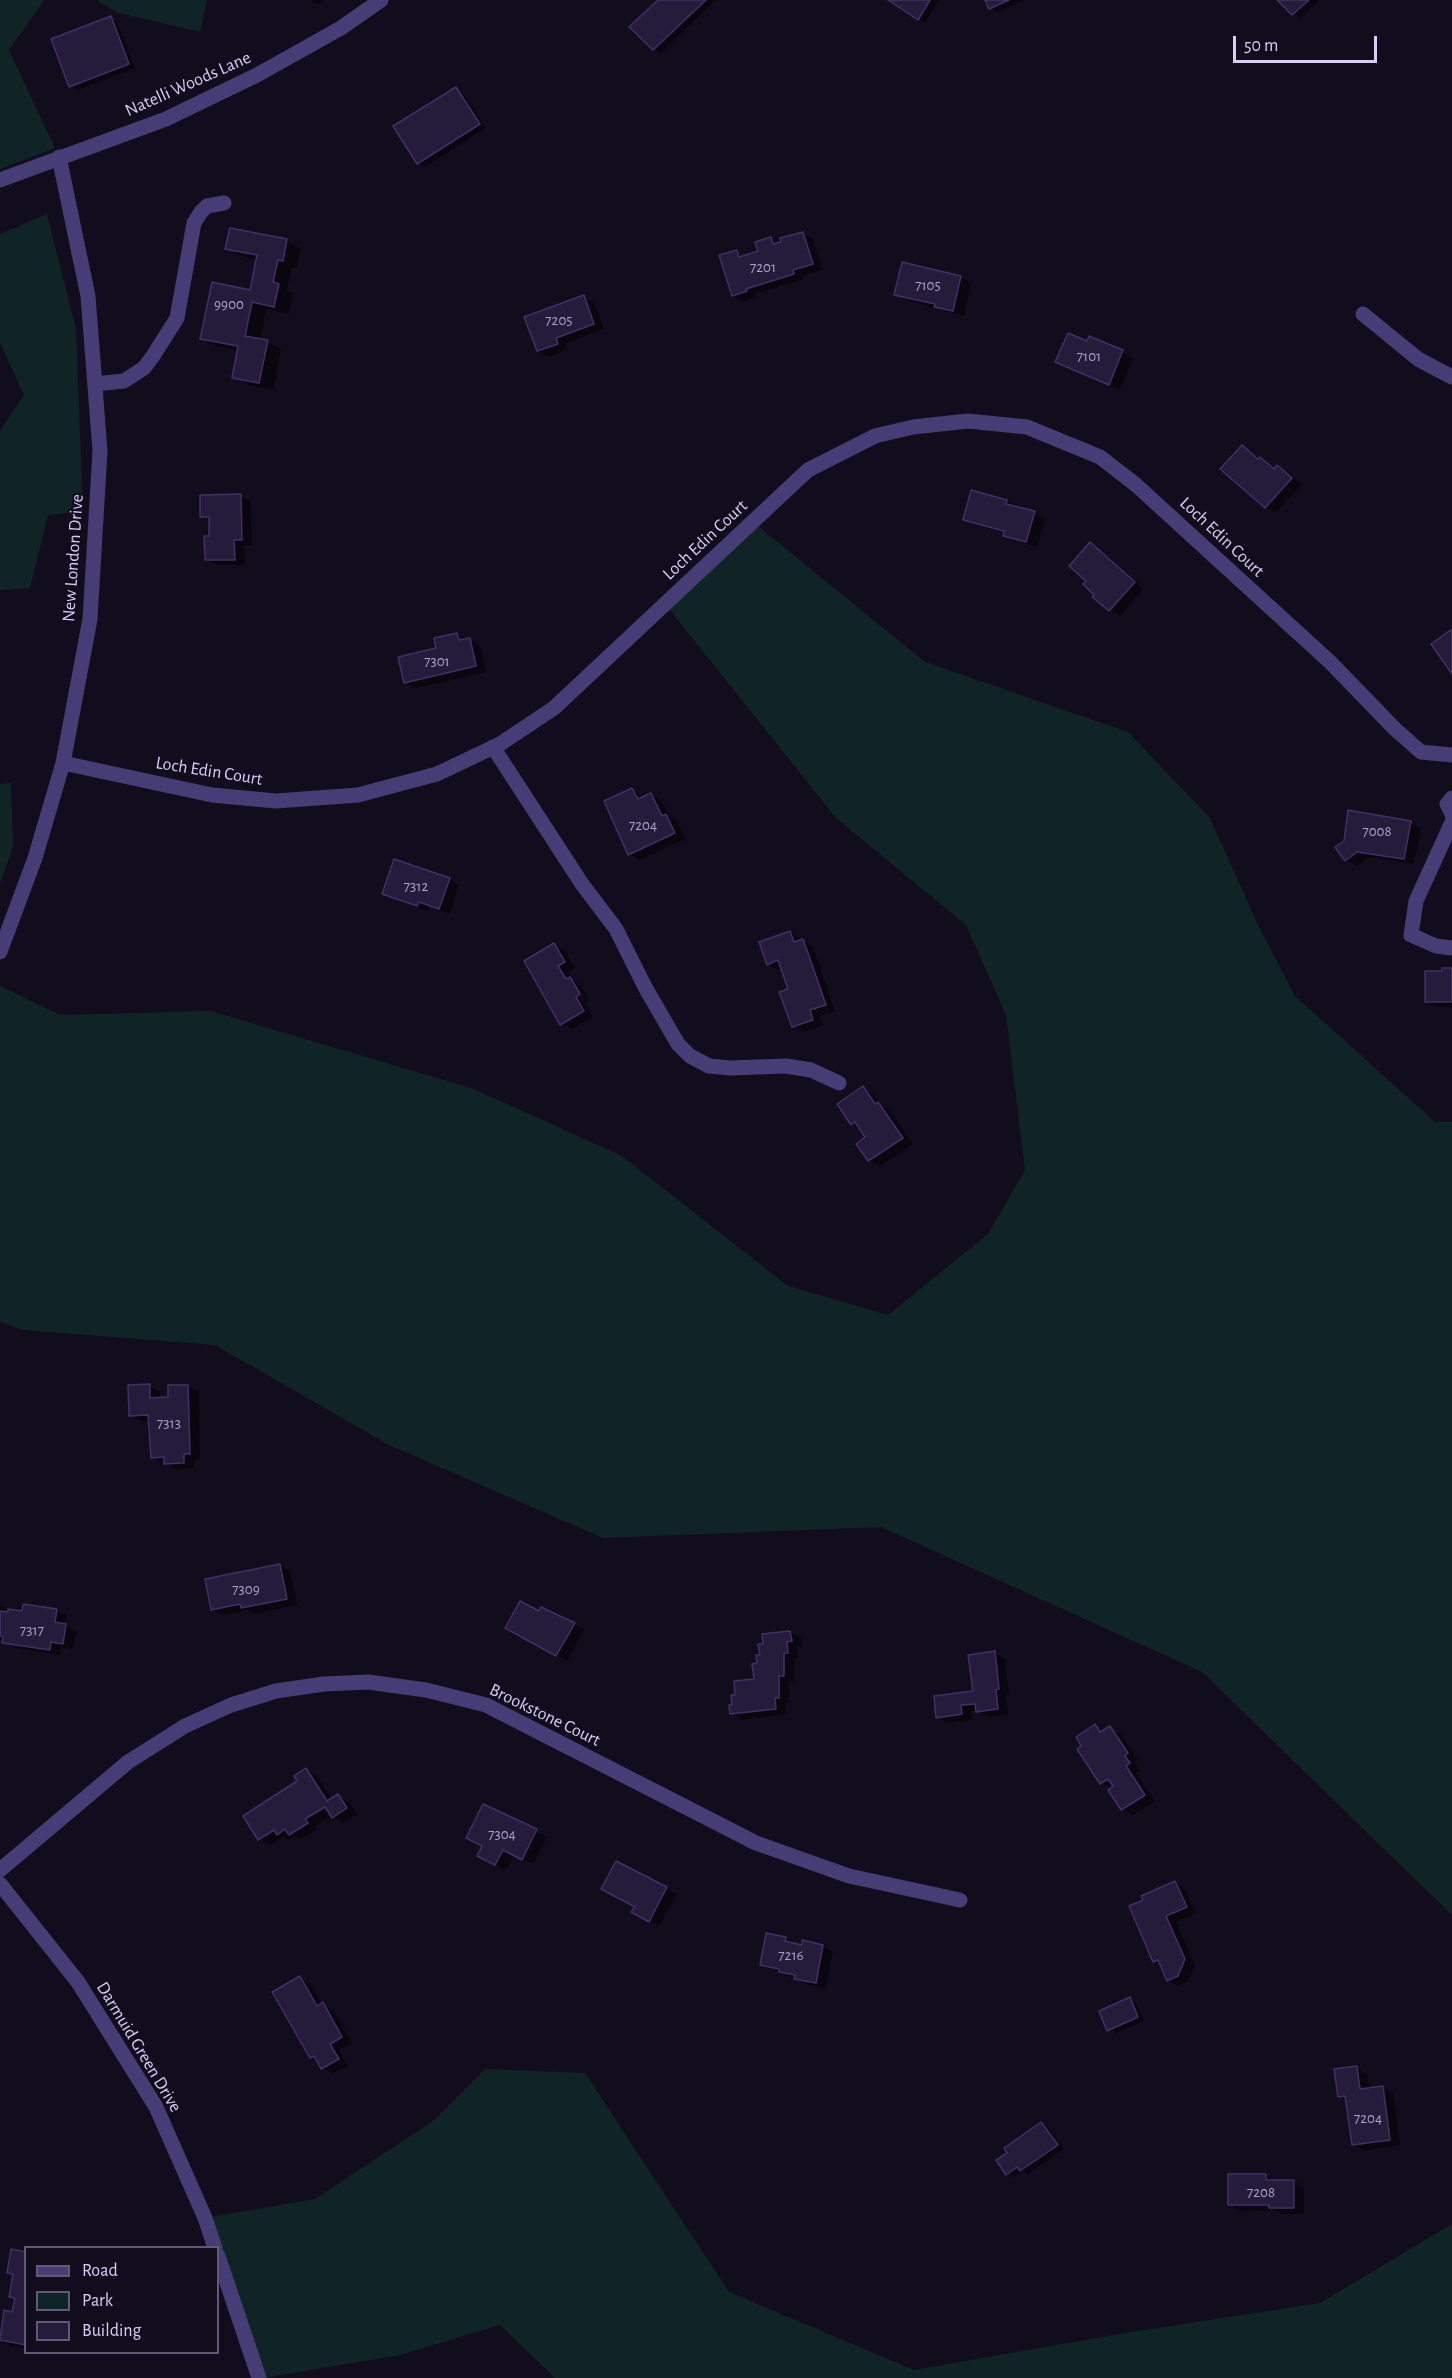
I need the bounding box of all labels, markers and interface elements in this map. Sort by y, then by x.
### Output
scale bar [1236,24,1380,62]
text: 50 m [1244,37,1278,55]
street label: Natelli Woods Lane [122,47,254,121]
house number: 7201 [750,258,776,276]
house number: 7105 [915,276,941,294]
house number: 9900 [214,295,244,313]
house number: 7205 [545,311,573,329]
house number: 7101 [1077,347,1101,365]
street label: Loch Edin Court [1175,492,1269,582]
street label: New London Drive [58,493,88,623]
street label: Loch Edin Court [658,495,752,585]
house number: 7301 [424,652,450,670]
street label: Loch Edin Court [154,752,264,790]
house number: 7204 [629,816,657,834]
house number: 7008 [1362,822,1392,840]
house number: 7312 [404,877,428,895]
house number: 7313 [157,1414,181,1432]
house number: 7309 [232,1580,260,1598]
house number: 7317 [20,1621,44,1639]
street label: Brookstone Court [486,1679,604,1751]
house number: 7304 [488,1825,516,1843]
house number: 7216 [778,1946,804,1964]
street label: Darmuid Green Drive [92,1978,186,2116]
house number: 7204 [1354,2109,1382,2127]
house number: 7208 [1247,2183,1275,2201]
legend [24,2246,219,2354]
text: Road [82,2262,118,2280]
text: Park [82,2292,113,2310]
text: Building [82,2322,141,2340]

